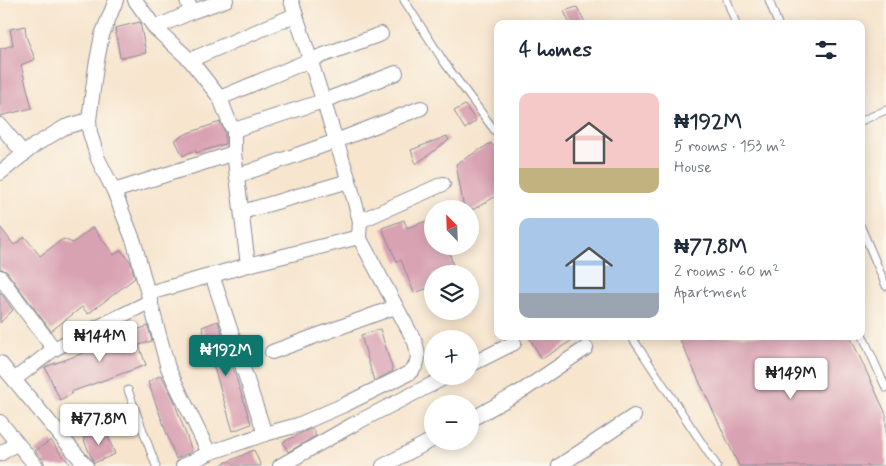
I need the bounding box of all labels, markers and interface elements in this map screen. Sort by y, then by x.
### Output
text: 4 homes [519,36,592,64]
icon: filters [812,36,840,64]
text: ₦192M [674,108,742,136]
icon: home [559,113,619,173]
text: 5 rooms · 153 m² [674,136,786,157]
text: House [674,157,712,178]
north arrow [424,200,479,255]
map controls [424,200,479,450]
text: ₦77.8M [674,233,747,261]
icon: home [559,238,619,298]
text: 2 rooms · 60 m² [674,261,779,282]
button: layers [424,265,479,320]
text: Apartment [674,282,747,303]
pin: ₦144M [65,320,135,363]
text: ₦144M [74,326,126,347]
button: + [424,330,479,385]
pin: ₦192M [191,334,261,377]
text: ₦192M [200,340,252,361]
pin: ₦149M [756,358,826,400]
text: ₦149M [766,363,816,384]
button: − [424,395,479,450]
pin: ₦77.8M [58,404,140,446]
text: ₦77.8M [71,409,127,430]

